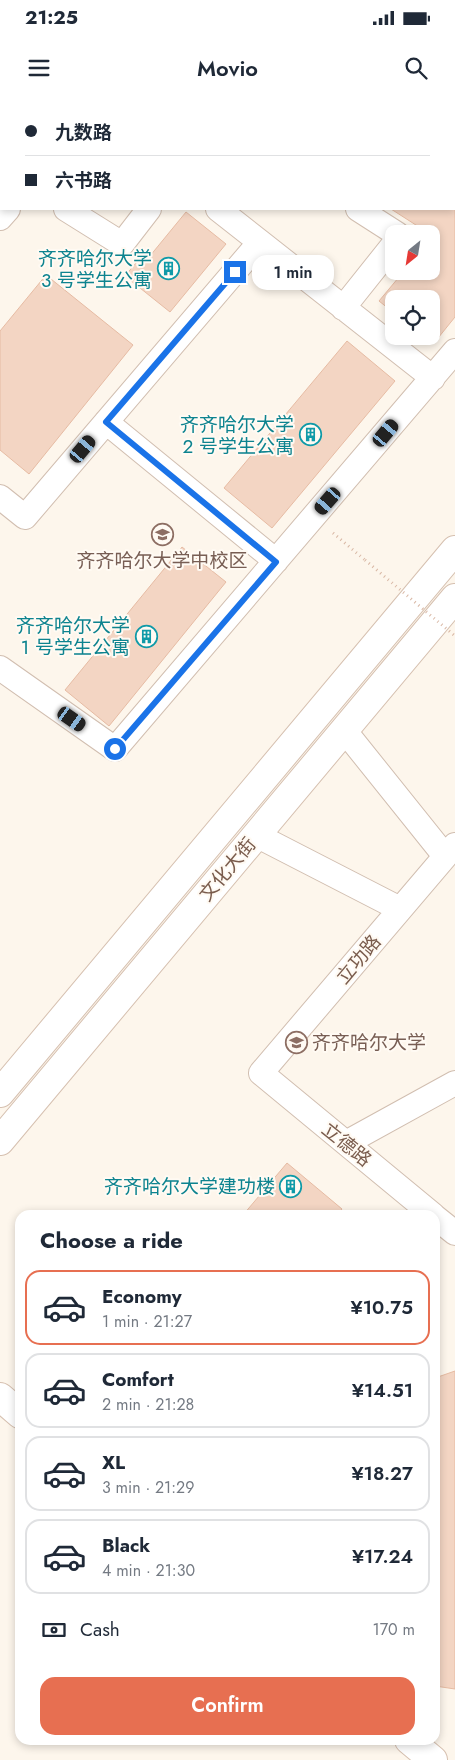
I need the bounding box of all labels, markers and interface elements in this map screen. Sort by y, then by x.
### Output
text: 21:25 [25,4,78,31]
text: Movio [197,52,258,84]
icon: menu [25,54,53,82]
icon: search [402,54,430,82]
text: 九数路 [55,119,112,146]
text: 六书路 [55,167,112,194]
north arrow [385,225,440,280]
map controls [385,225,440,345]
place label: 齐齐哈尔大学 3 号学生公寓 [38,245,152,294]
callout: 1 min [252,254,335,290]
building icon: 齐齐哈尔大学 3 号学生公寓 [156,257,180,281]
route end [224,261,246,283]
text: 1 min [274,261,312,284]
button: locate [385,290,440,345]
place label: 齐齐哈尔大学 2 号学生公寓 [180,411,294,460]
car [370,417,401,449]
building icon: 齐齐哈尔大学 2 号学生公寓 [298,423,322,447]
car [67,433,98,465]
car [312,485,343,517]
school or university icon: 齐齐哈尔大学中校区 [150,522,174,546]
place label: 齐齐哈尔大学中校区 [76,547,248,574]
place label: 齐齐哈尔大学 1 号学生公寓 [16,612,130,661]
building icon: 齐齐哈尔大学 1 号学生公寓 [134,624,158,648]
car [55,704,88,734]
route start [104,738,126,760]
street label: 文化大街 [193,832,262,907]
street label: 立功路 [330,929,387,990]
place label: 齐齐哈尔大学 [312,1029,426,1056]
school or university icon: 齐齐哈尔大学 [284,1030,308,1054]
street label: 立德路 [316,1116,377,1173]
place label: 齐齐哈尔大学建功楼 [104,1173,275,1200]
building icon: 齐齐哈尔大学建功楼 [279,1174,303,1198]
text: Choose a ride [40,1224,183,1256]
text: Economy [102,1283,182,1310]
icon: car [42,1285,87,1330]
text: ¥10.75 [351,1294,413,1321]
text: 1 min · 21:27 [102,1310,192,1333]
text: Comfort [102,1366,174,1393]
icon: car [42,1368,87,1413]
text: ¥14.51 [352,1377,413,1404]
text: 2 min · 21:28 [102,1393,194,1416]
text: XL [102,1449,125,1476]
icon: car [42,1451,87,1496]
text: ¥18.27 [351,1460,413,1487]
text: 3 min · 21:29 [102,1476,194,1499]
text: Black [102,1532,150,1559]
icon: car [42,1534,87,1579]
text: ¥17.24 [352,1543,413,1570]
text: 4 min · 21:30 [102,1559,195,1582]
icon: cash [40,1616,68,1644]
text: Cash [80,1616,120,1643]
text: 170 m [373,1618,415,1641]
button: Confirm [40,1677,415,1735]

